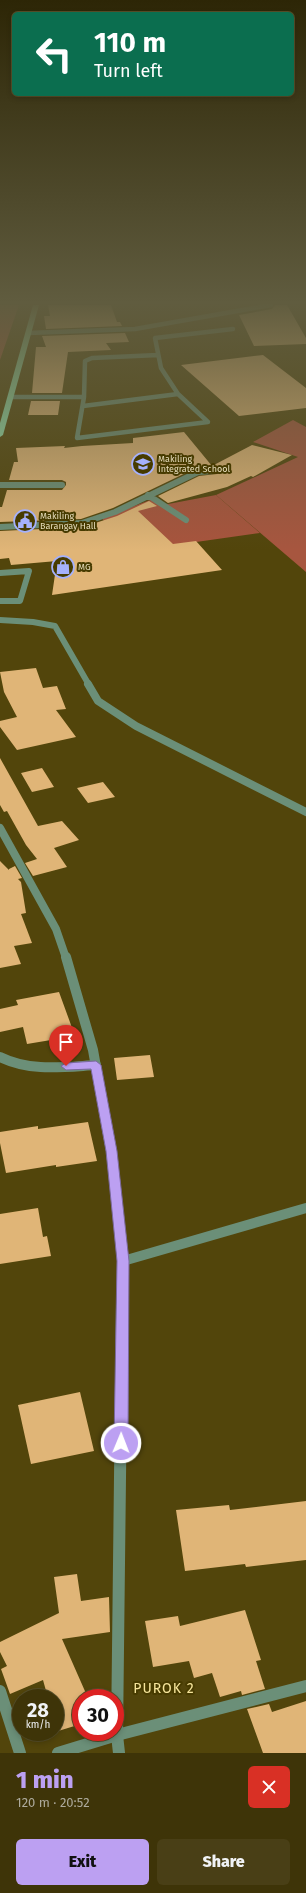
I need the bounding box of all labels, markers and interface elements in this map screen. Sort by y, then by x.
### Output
text: 110 m [94,26,166,59]
icon: left [28,28,80,80]
text: Turn left [94,60,163,82]
school or university icon: Makiling Integrated School [130,451,156,477]
place label: Makiling Integrated School [158,454,230,474]
public building icon: Makiling Barangay Hall [12,508,38,534]
place label: Makiling Barangay Hall [40,511,96,531]
shop icon: MG [50,554,76,580]
place label: MG [78,562,91,572]
pin [49,1025,83,1066]
icon: arrive [55,1031,77,1053]
position arrow [100,1422,142,1464]
district label: PUROK 2 [133,1680,195,1697]
speed limit sign: 30 [72,1689,124,1741]
text: 28 [27,1698,49,1722]
text: km/h [26,1719,50,1731]
text: 1 min [16,1766,74,1794]
button: close [248,1766,290,1808]
text: 120 m · 20:52 [16,1795,90,1810]
button: Exit [16,1839,149,1885]
button: Share [157,1839,290,1885]

